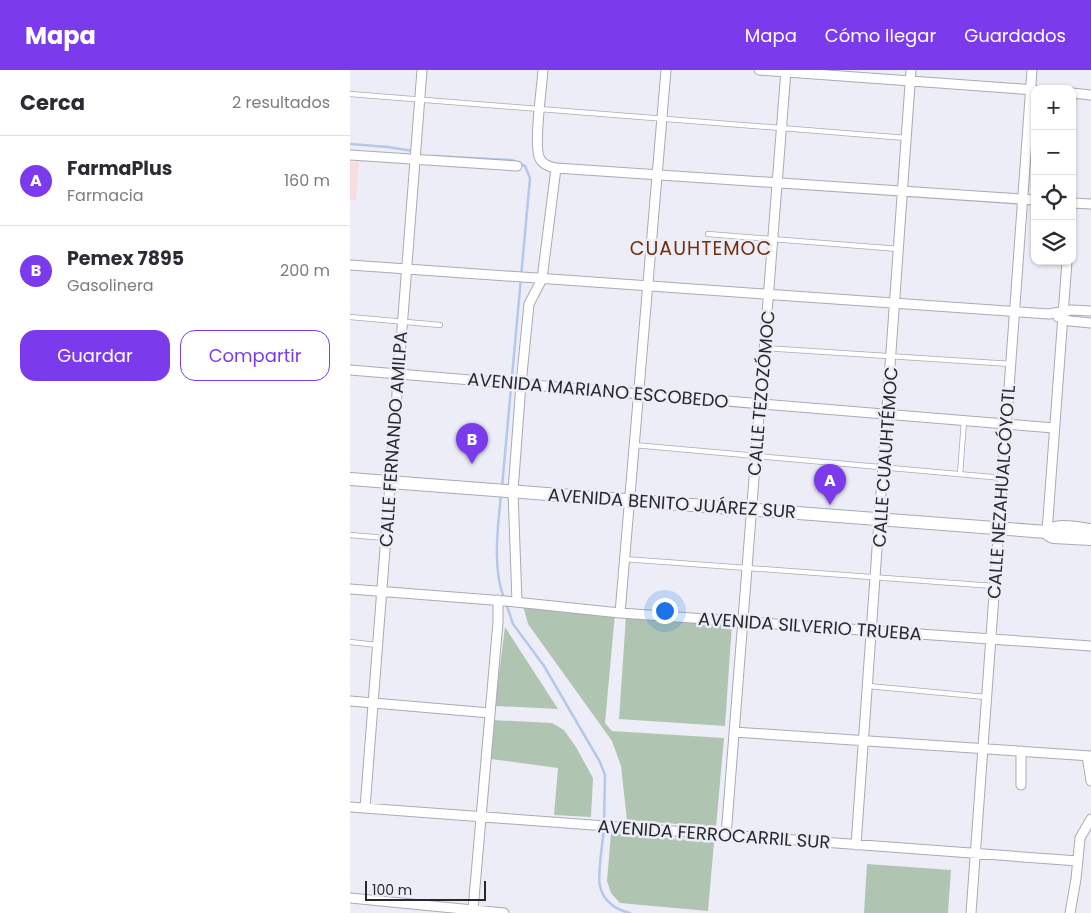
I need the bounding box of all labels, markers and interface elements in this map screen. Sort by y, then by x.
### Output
text: Mapa [25,19,96,52]
text: Mapa [745,23,797,48]
text: Cómo llegar [825,23,936,48]
text: Guardados [964,23,1066,48]
map controls [1031,85,1076,265]
button: + [1031,85,1076,130]
text: Cerca [20,88,85,117]
text: 2 resultados [232,91,330,114]
button: − [1031,130,1076,175]
text: FarmaPlus [67,155,172,182]
text: A [30,169,42,192]
text: 160 m [284,169,330,192]
button: locate [1031,175,1076,220]
text: Farmacia [67,184,144,207]
button: layers [1031,220,1076,265]
district label: CUAUHTEMOC [630,235,772,262]
text: Pemex 7895 [67,245,184,272]
text: B [31,259,41,282]
text: 200 m [280,259,330,282]
text: Gasolinera [67,274,154,297]
street label: CALLE TEZOZÓMOC [741,309,781,477]
button: Guardar [20,330,170,381]
button: Compartir [180,330,330,381]
street label: CALLE FERNANDO AMILPA [373,330,413,548]
street label: AVENIDA MARIANO ESCOBEDO [466,366,730,414]
street label: CALLE CUAUHTÉMOC [866,366,904,548]
street label: CALLE NEZAHUALCÓYOTL [981,384,1021,600]
pin: B [456,423,488,464]
pin: A [814,464,846,505]
street label: AVENIDA BENITO JUÁREZ SUR [547,482,797,524]
your location [652,598,678,624]
street label: AVENIDA SILVERIO TRUEBA [697,606,923,646]
street label: AVENIDA FERROCARRIL SUR [597,813,831,855]
scale bar [365,878,486,901]
text: 100 m [372,880,412,900]

